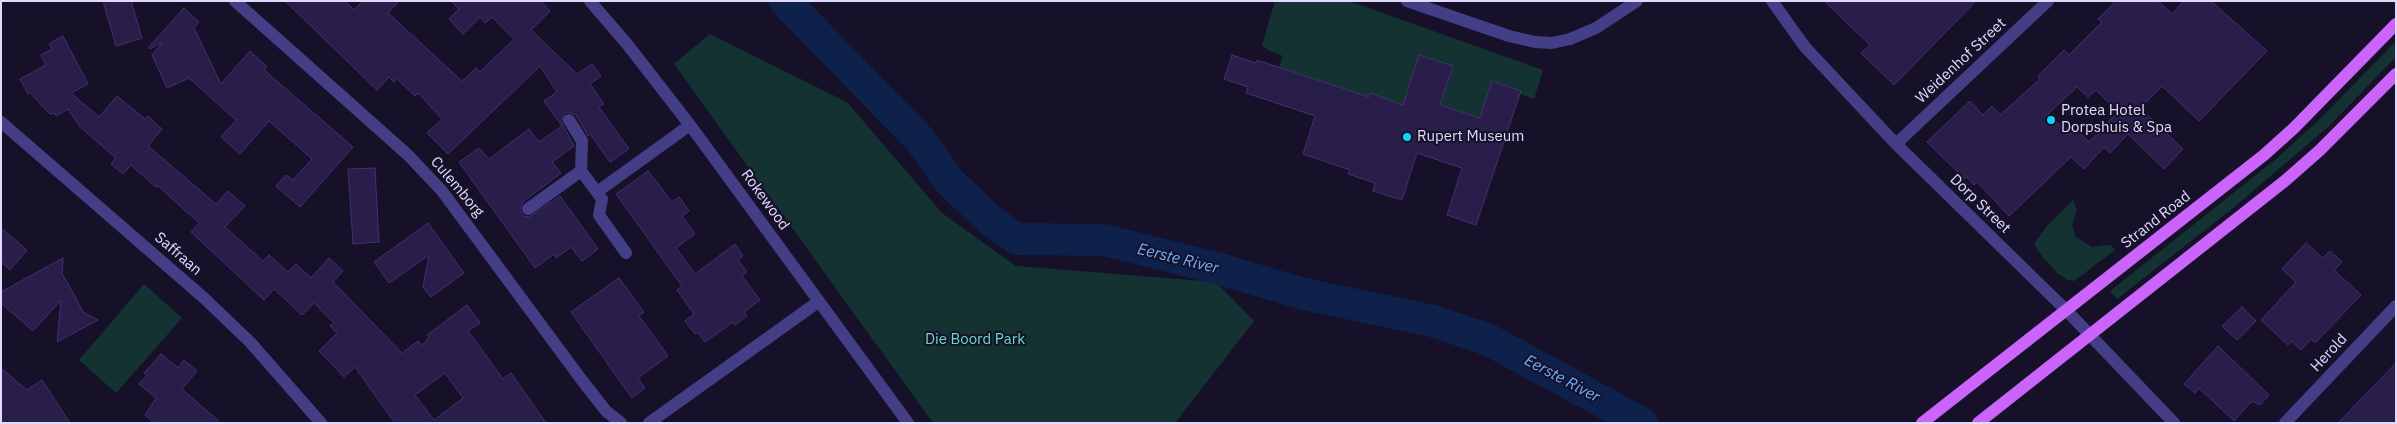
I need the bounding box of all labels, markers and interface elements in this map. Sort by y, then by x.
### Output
street label: Weidenhof Street [1912,15,2010,107]
place label: Protea Hotel Dorpshuis & Spa [2061,102,2172,137]
marker: Protea Hotel Dorpshuis & Spa [2045,114,2057,126]
place label: Rupert Museum [1417,128,1524,146]
marker: Rupert Museum [1401,131,1413,143]
street label: Culemborg [427,153,487,221]
street label: Rokewood [737,166,793,234]
street label: Dorp Street [1946,171,2014,237]
street label: Strand Road [2118,187,2194,253]
street label: Saffraan [151,229,205,279]
water label: Eerste River [1135,240,1221,278]
street label: Herold [2307,330,2351,376]
park label: Die Boord Park [925,331,1025,349]
water label: Eerste River [1521,351,1603,407]

